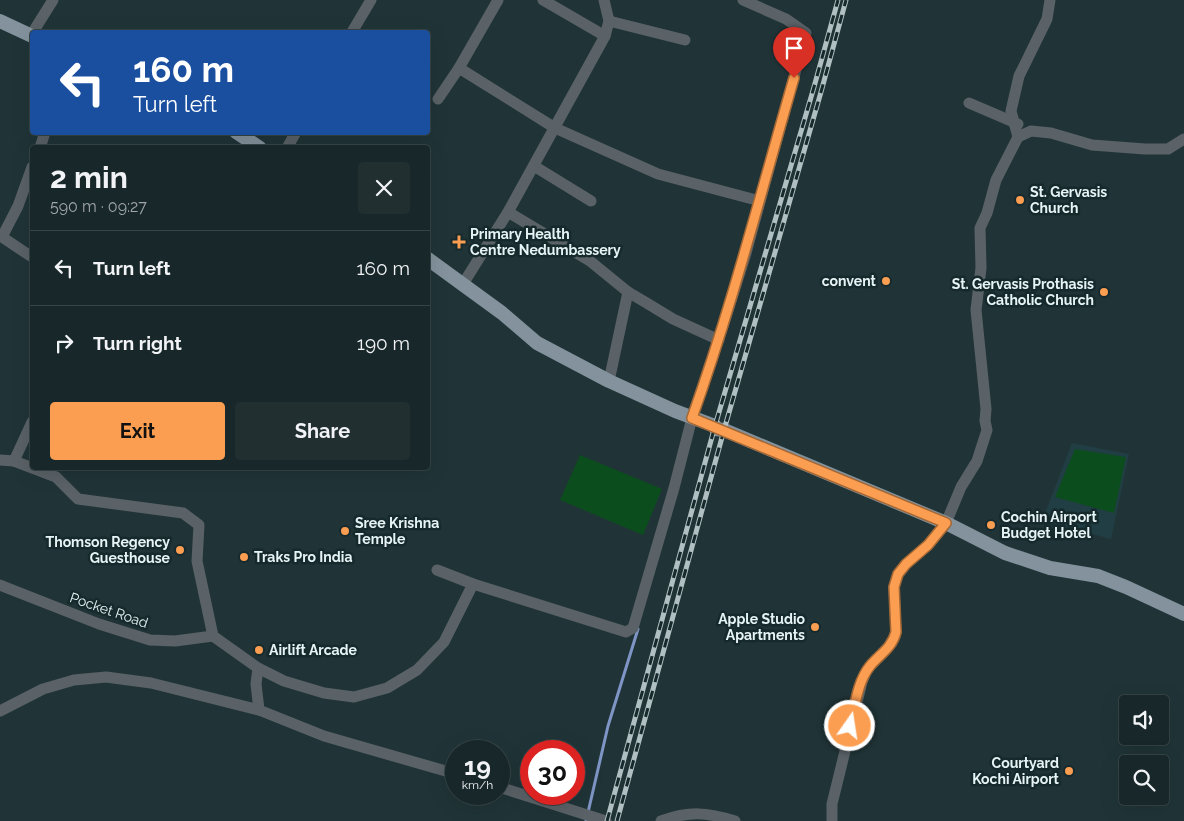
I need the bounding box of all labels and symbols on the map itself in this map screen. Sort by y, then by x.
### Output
pin [773,27,815,78]
place label: St. Gervasis Church [1030,184,1107,216]
marker: St. Gervasis Church [1014,194,1026,206]
place label: Primary Health Centre Nedumbassery [470,226,621,258]
marker: Primary Health Centre Nedumbassery [452,235,466,249]
place label: convent [822,273,877,289]
marker: convent [880,275,892,287]
place label: St. Gervasis Prothasis Catholic Church [952,276,1094,308]
marker: St. Gervasis Prothasis Catholic Church [1098,286,1110,298]
place label: Cochin Airport Budget Hotel [1001,509,1098,541]
place label: Sree Krishna Temple [355,515,439,547]
marker: Cochin Airport Budget Hotel [985,519,997,531]
marker: Sree Krishna Temple [339,525,351,537]
place label: Thomson Regency Guesthouse [46,534,171,566]
marker: Thomson Regency Guesthouse [174,544,186,556]
place label: Traks Pro India [254,549,352,565]
marker: Traks Pro India [238,551,250,563]
street label: Pocket Road [68,589,150,631]
place label: Apple Studio Apartments [718,611,806,643]
marker: Apple Studio Apartments [809,621,821,633]
place label: Airlift Arcade [269,642,358,658]
marker: Airlift Arcade [253,644,265,656]
position arrow [823,699,875,751]
speed limit sign: 30 [520,740,585,805]
place label: Courtyard Kochi Airport [972,755,1060,787]
marker: Courtyard Kochi Airport [1063,765,1075,777]

